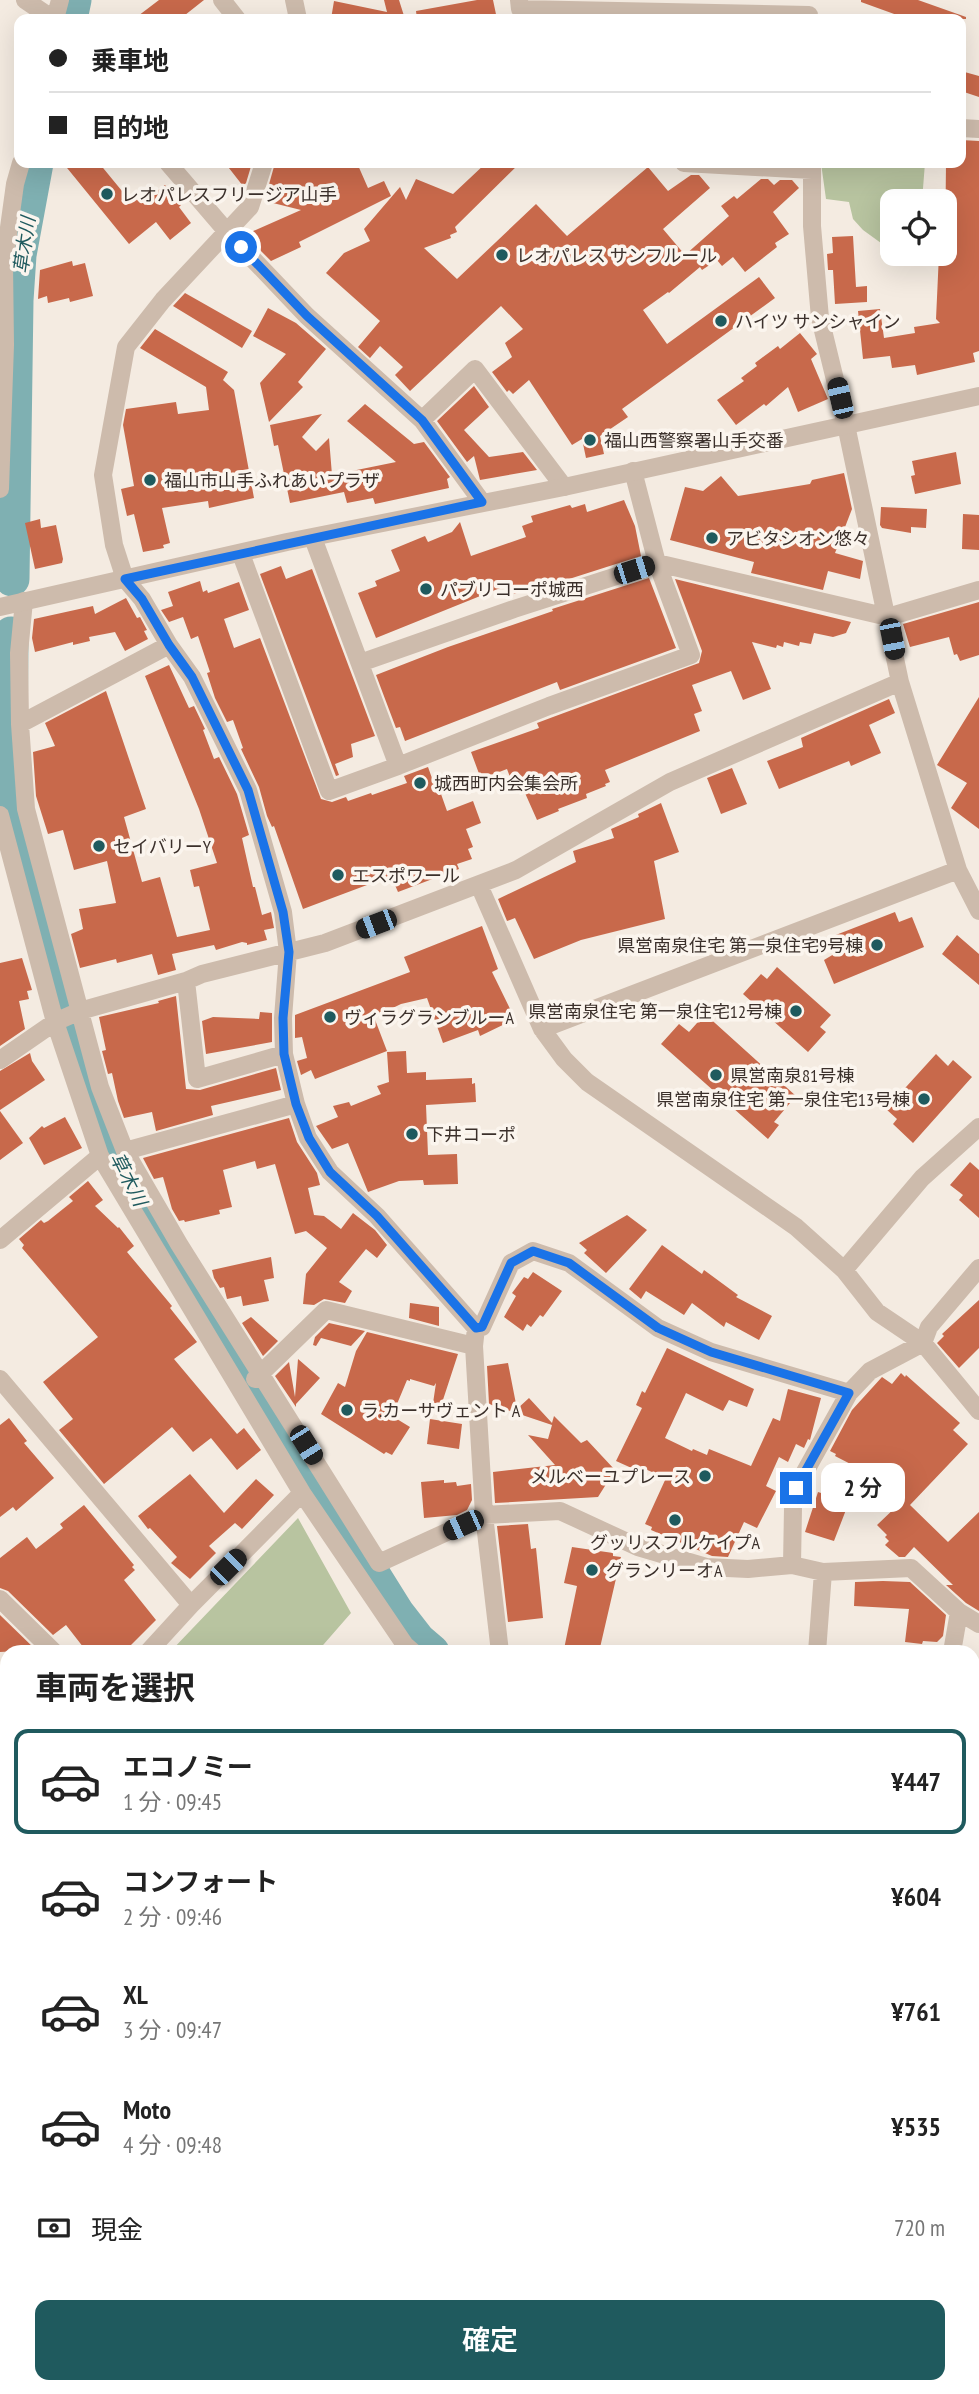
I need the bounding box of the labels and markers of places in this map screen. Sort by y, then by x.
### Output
place label: レオパレスフリージア山手 [121,183,337,206]
marker: レオパレスフリージア山手 [99,186,115,202]
place label: レオパレス サンフルール [516,244,717,267]
marker: レオパレス サンフルール [494,247,510,263]
place label: ハイツ サンシャイン [735,310,900,333]
marker: ハイツ サンシャイン [713,313,729,329]
place label: 福山西警察署山手交番 [604,429,784,452]
marker: 福山西警察署山手交番 [582,432,598,448]
place label: 福山市山手ふれあいプラザ [164,469,380,492]
marker: 福山市山手ふれあいプラザ [142,472,158,488]
place label: アビタシオン悠々 [726,527,870,550]
marker: アビタシオン悠々 [704,530,720,546]
place label: パブリコーポ城西 [440,578,584,601]
marker: パブリコーポ城西 [418,581,434,597]
place label: 城西町内会集会所 [434,772,578,795]
marker: 城西町内会集会所 [412,775,428,791]
place label: セイバリーY [113,835,212,858]
marker: セイバリーY [91,838,107,854]
place label: エスポワール [352,864,460,887]
marker: エスポワール [330,867,346,883]
place label: 県営南泉住宅 第一泉住宅9号棟 [617,934,863,957]
marker: 県営南泉住宅 第一泉住宅9号棟 [869,937,885,953]
place label: 県営南泉住宅 第一泉住宅12号棟 [528,1000,782,1023]
marker: 県営南泉住宅 第一泉住宅12号棟 [788,1003,804,1019]
place label: ヴィラグランブルーA [344,1006,514,1029]
marker: ヴィラグランブルーA [322,1009,338,1025]
place label: 県営南泉81号棟 [730,1064,854,1087]
marker: 県営南泉81号棟 [708,1067,724,1083]
place label: 県営南泉住宅 第一泉住宅13号棟 [656,1088,910,1111]
marker: 県営南泉住宅 第一泉住宅13号棟 [916,1091,932,1107]
place label: 下井コーポ [426,1123,516,1146]
marker: 下井コーポ [404,1126,420,1142]
place label: ラ.カーサヴェント A [361,1399,521,1422]
marker: ラ.カーサヴェント A [339,1402,355,1418]
place label: メルベーユプレース [530,1465,691,1488]
marker: メルベーユプレース [697,1468,713,1484]
marker: グッリスフルケイプA [667,1512,683,1528]
place label: グッリスフルケイプA [590,1531,761,1554]
place label: グランリーオA [606,1559,723,1582]
marker: グランリーオA [584,1562,600,1578]

